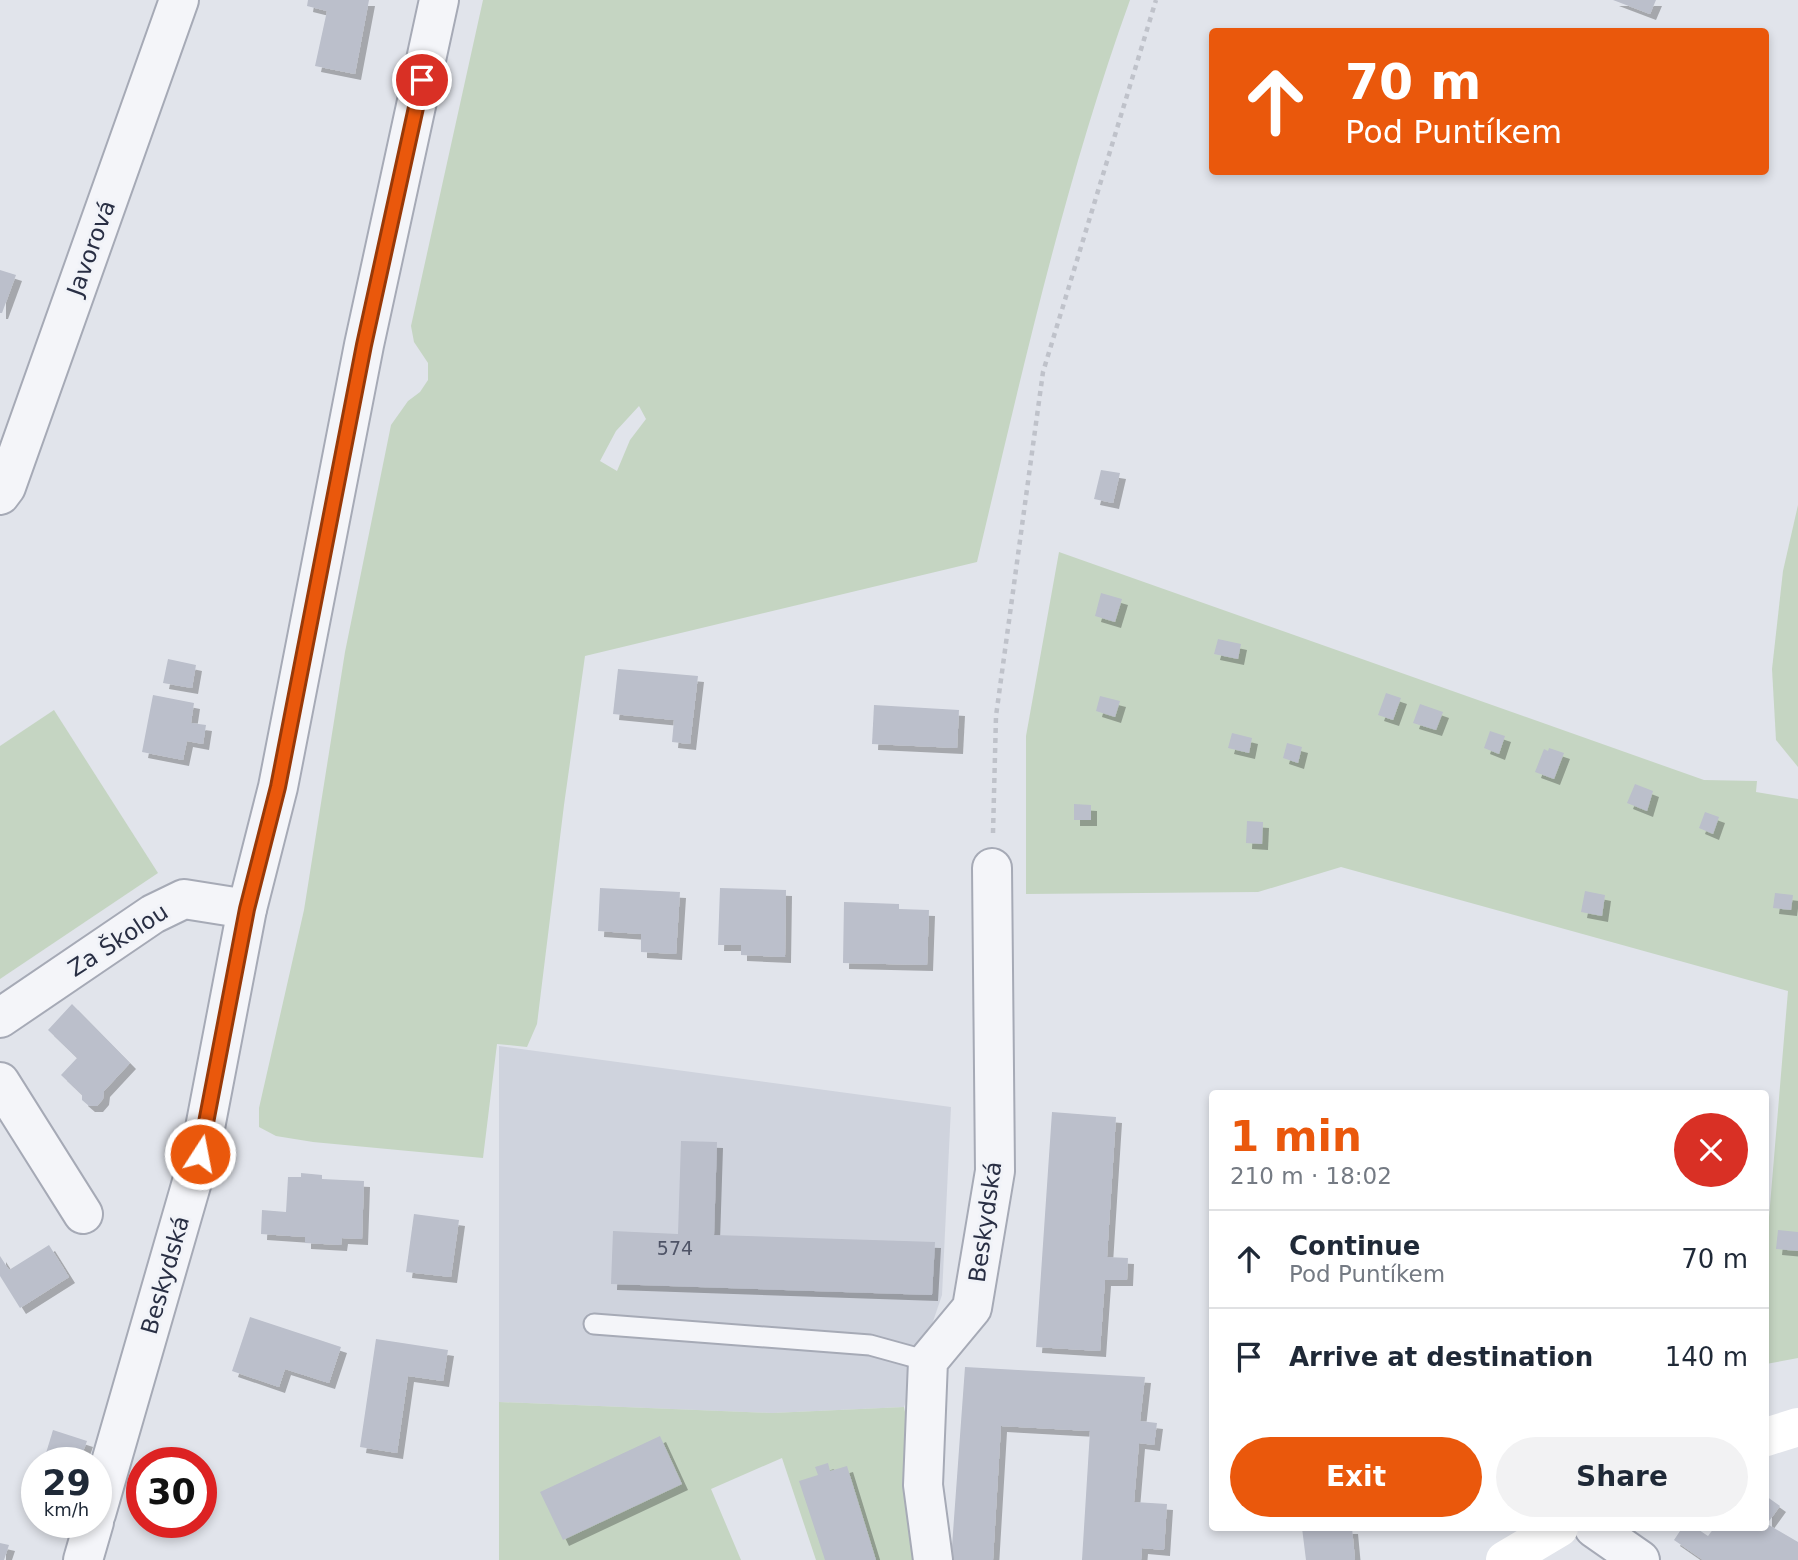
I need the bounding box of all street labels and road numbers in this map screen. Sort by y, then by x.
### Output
street label: Javorová [61,197,120,301]
street label: Za Školou [63,897,173,982]
street label: Beskydská [964,1160,1006,1284]
street label: Beskydská [136,1213,194,1337]

